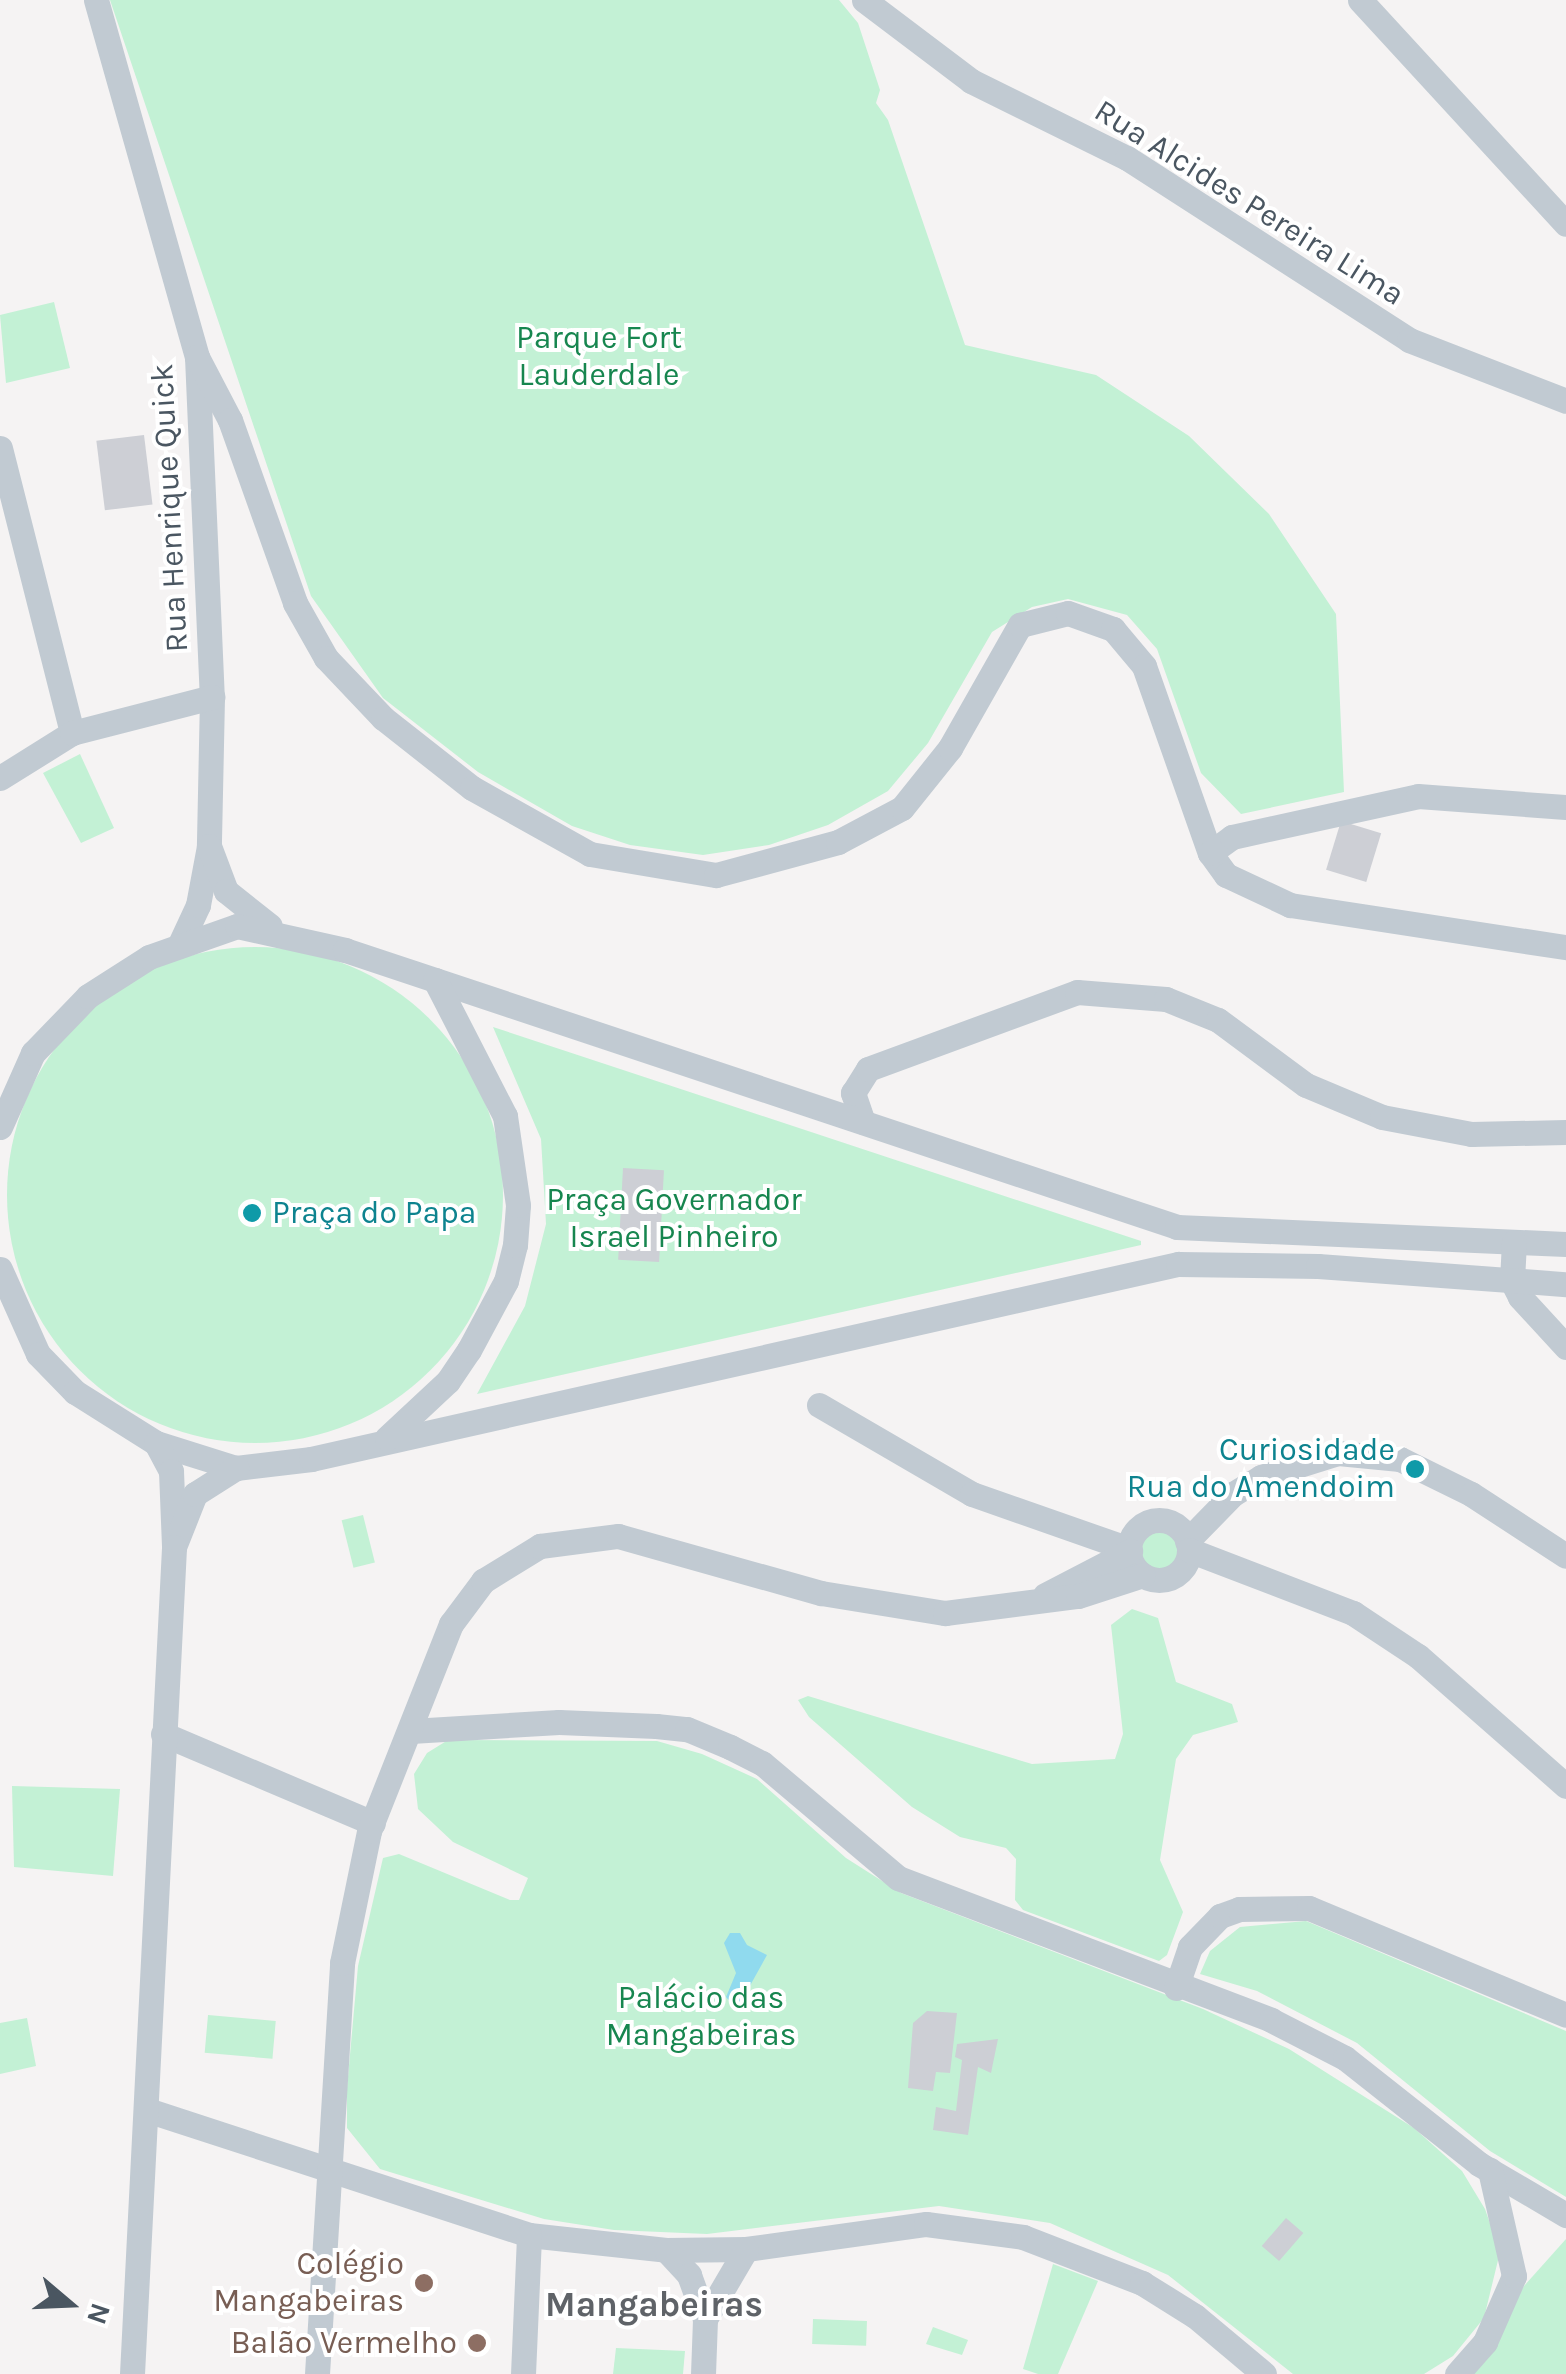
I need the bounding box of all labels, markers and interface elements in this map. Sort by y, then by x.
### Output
street label: Rua Alcides Pereira Lima [1087,92,1411,314]
park label: Parque Fort Lauderdale [516,320,682,395]
street label: Rua Henrique Quick [143,363,197,653]
park label: Praça Governador Israel Pinheiro [546,1182,802,1257]
place label: Praça do Papa [272,1194,476,1232]
marker: Praça do Papa [241,1202,263,1224]
place label: Curiosidade Rua do Amendoim [1127,1432,1395,1507]
marker: Curiosidade Rua do Amendoim [1404,1458,1426,1480]
park label: Palácio das Mangabeiras [606,1980,796,2055]
place label: Colégio Mangabeiras [213,2246,404,2321]
north arrow [20,2254,120,2354]
marker: Colégio Mangabeiras [413,2272,435,2294]
district label: Mangabeiras [545,2284,763,2326]
text: N [80,2299,118,2329]
place label: Balão Vermelho [231,2324,457,2362]
marker: Balão Vermelho [466,2332,488,2354]

